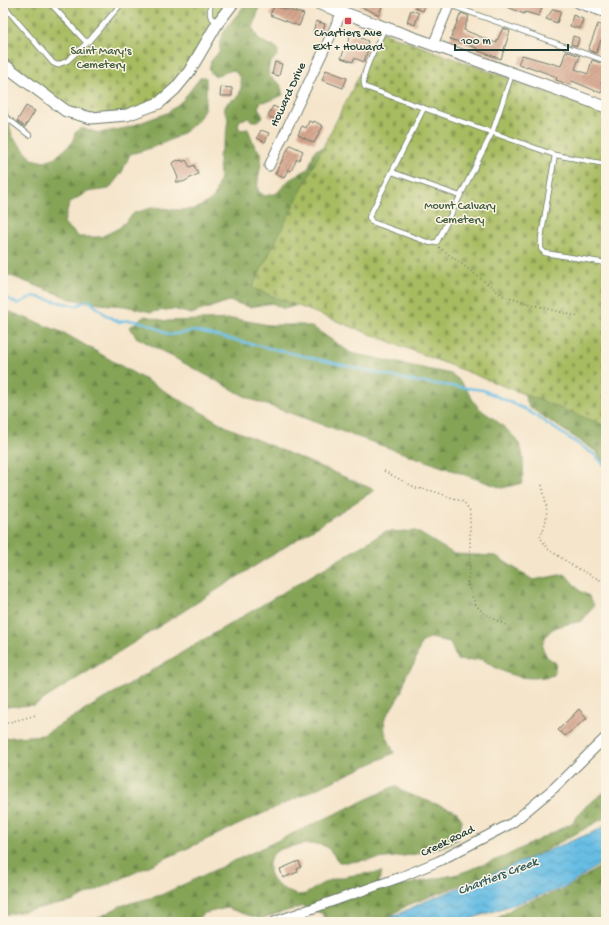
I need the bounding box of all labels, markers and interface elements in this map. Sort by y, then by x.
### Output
marker: Chartiers Ave Ext + Howard [343,16,353,26]
scale bar [455,26,568,52]
place label: Chartiers Ave Ext + Howard [313,27,384,55]
text: 100 m [460,35,491,49]
park label: Saint Mary's Cemetery [71,45,132,73]
street label: Howard Drive [268,60,310,129]
park label: Mount Calvary Cemetery [424,200,496,228]
street label: Creek Road [419,823,478,861]
water label: Chartiers Creek [456,855,541,899]

